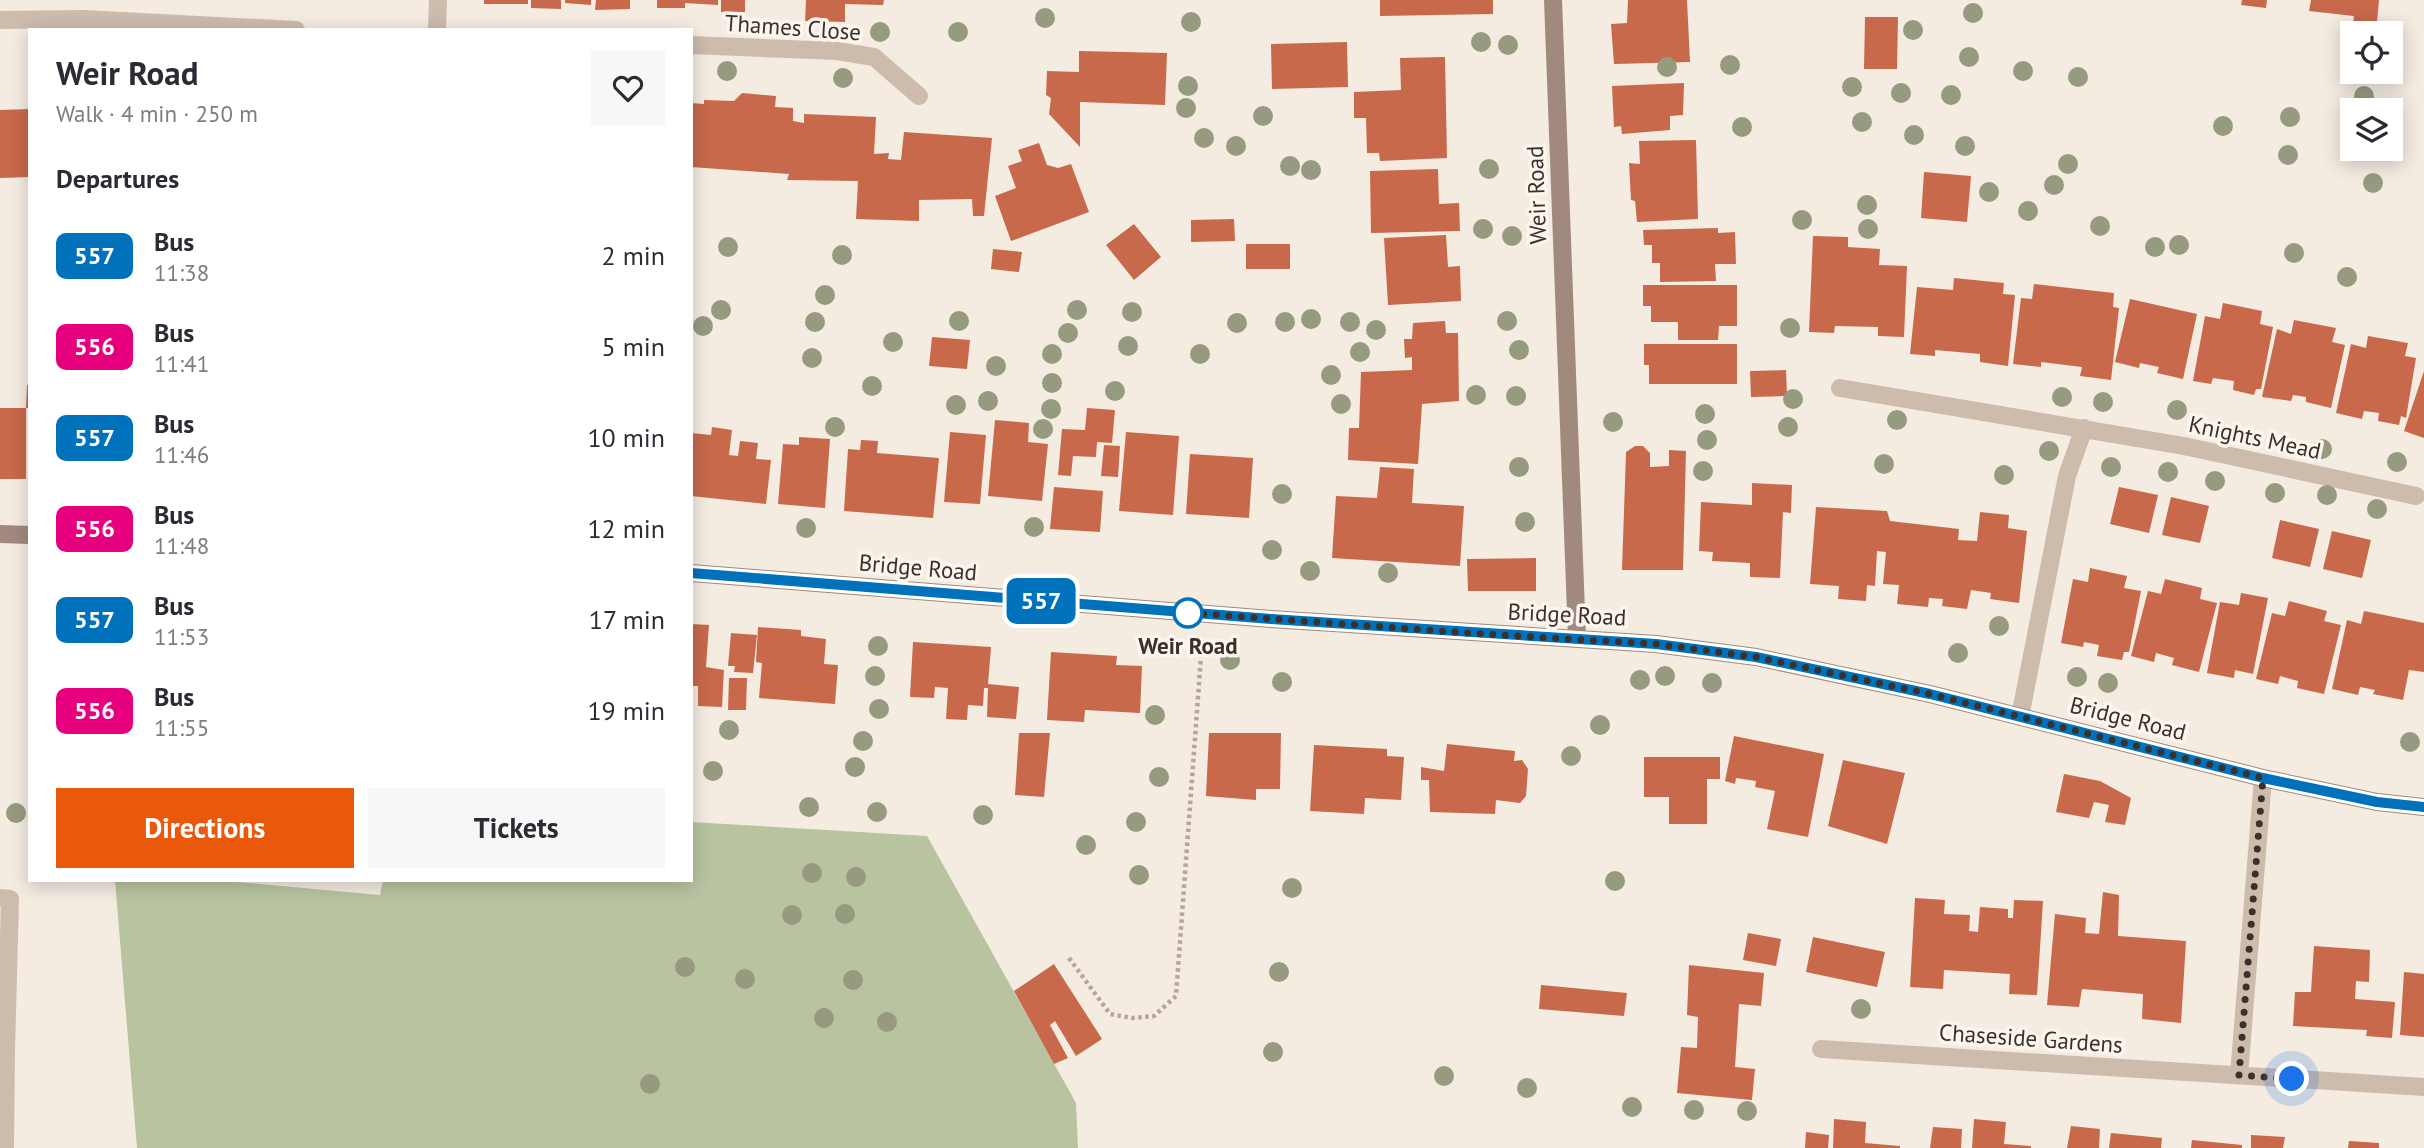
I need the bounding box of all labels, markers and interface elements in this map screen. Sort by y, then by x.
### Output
street label: Thames Close [724,8,862,46]
map controls [2340,21,2403,161]
button: locate [2340,21,2403,84]
text: Weir Road [56,51,198,94]
button: heart [591,51,665,125]
button: layers [2340,98,2403,161]
text: Walk · 4 min · 250 m [56,99,258,128]
street label: Weir Road [1520,145,1552,245]
text: Departures [56,162,179,195]
text: Bus [154,225,194,258]
text: 2 min [602,239,665,272]
text: 557 [74,240,115,271]
text: 11:38 [154,258,209,287]
text: Bus [154,316,194,349]
text: 5 min [602,330,665,363]
text: 556 [74,331,115,362]
text: 11:41 [154,349,209,378]
text: Bus [154,407,194,440]
street label: Knights Mead [2186,409,2324,465]
text: 10 min [587,421,665,454]
text: 557 [74,422,115,453]
text: 11:46 [154,440,209,469]
text: Bus [154,498,194,531]
text: 12 min [587,512,665,545]
text: 556 [74,513,115,544]
text: 11:48 [154,531,209,560]
street label: Bridge Road [858,547,978,587]
line badge: 557 [1001,578,1081,624]
text: 557 [1021,585,1061,616]
text: Bus [154,589,194,622]
street label: Bridge Road [1507,596,1627,632]
marker: Weir Road [1173,598,1203,628]
text: 17 min [589,603,665,636]
text: 557 [74,604,115,635]
text: 11:53 [154,622,209,651]
place label: Weir Road [1138,631,1238,660]
text: Bus [154,680,194,713]
street label: Bridge Road [2067,690,2189,746]
text: 19 min [587,694,665,727]
text: 556 [74,695,115,726]
text: 11:55 [154,713,209,742]
button: Directions [56,788,354,868]
button: Tickets [368,788,665,868]
street label: Chaseside Gardens [1938,1017,2124,1059]
your location [2274,1061,2309,1096]

